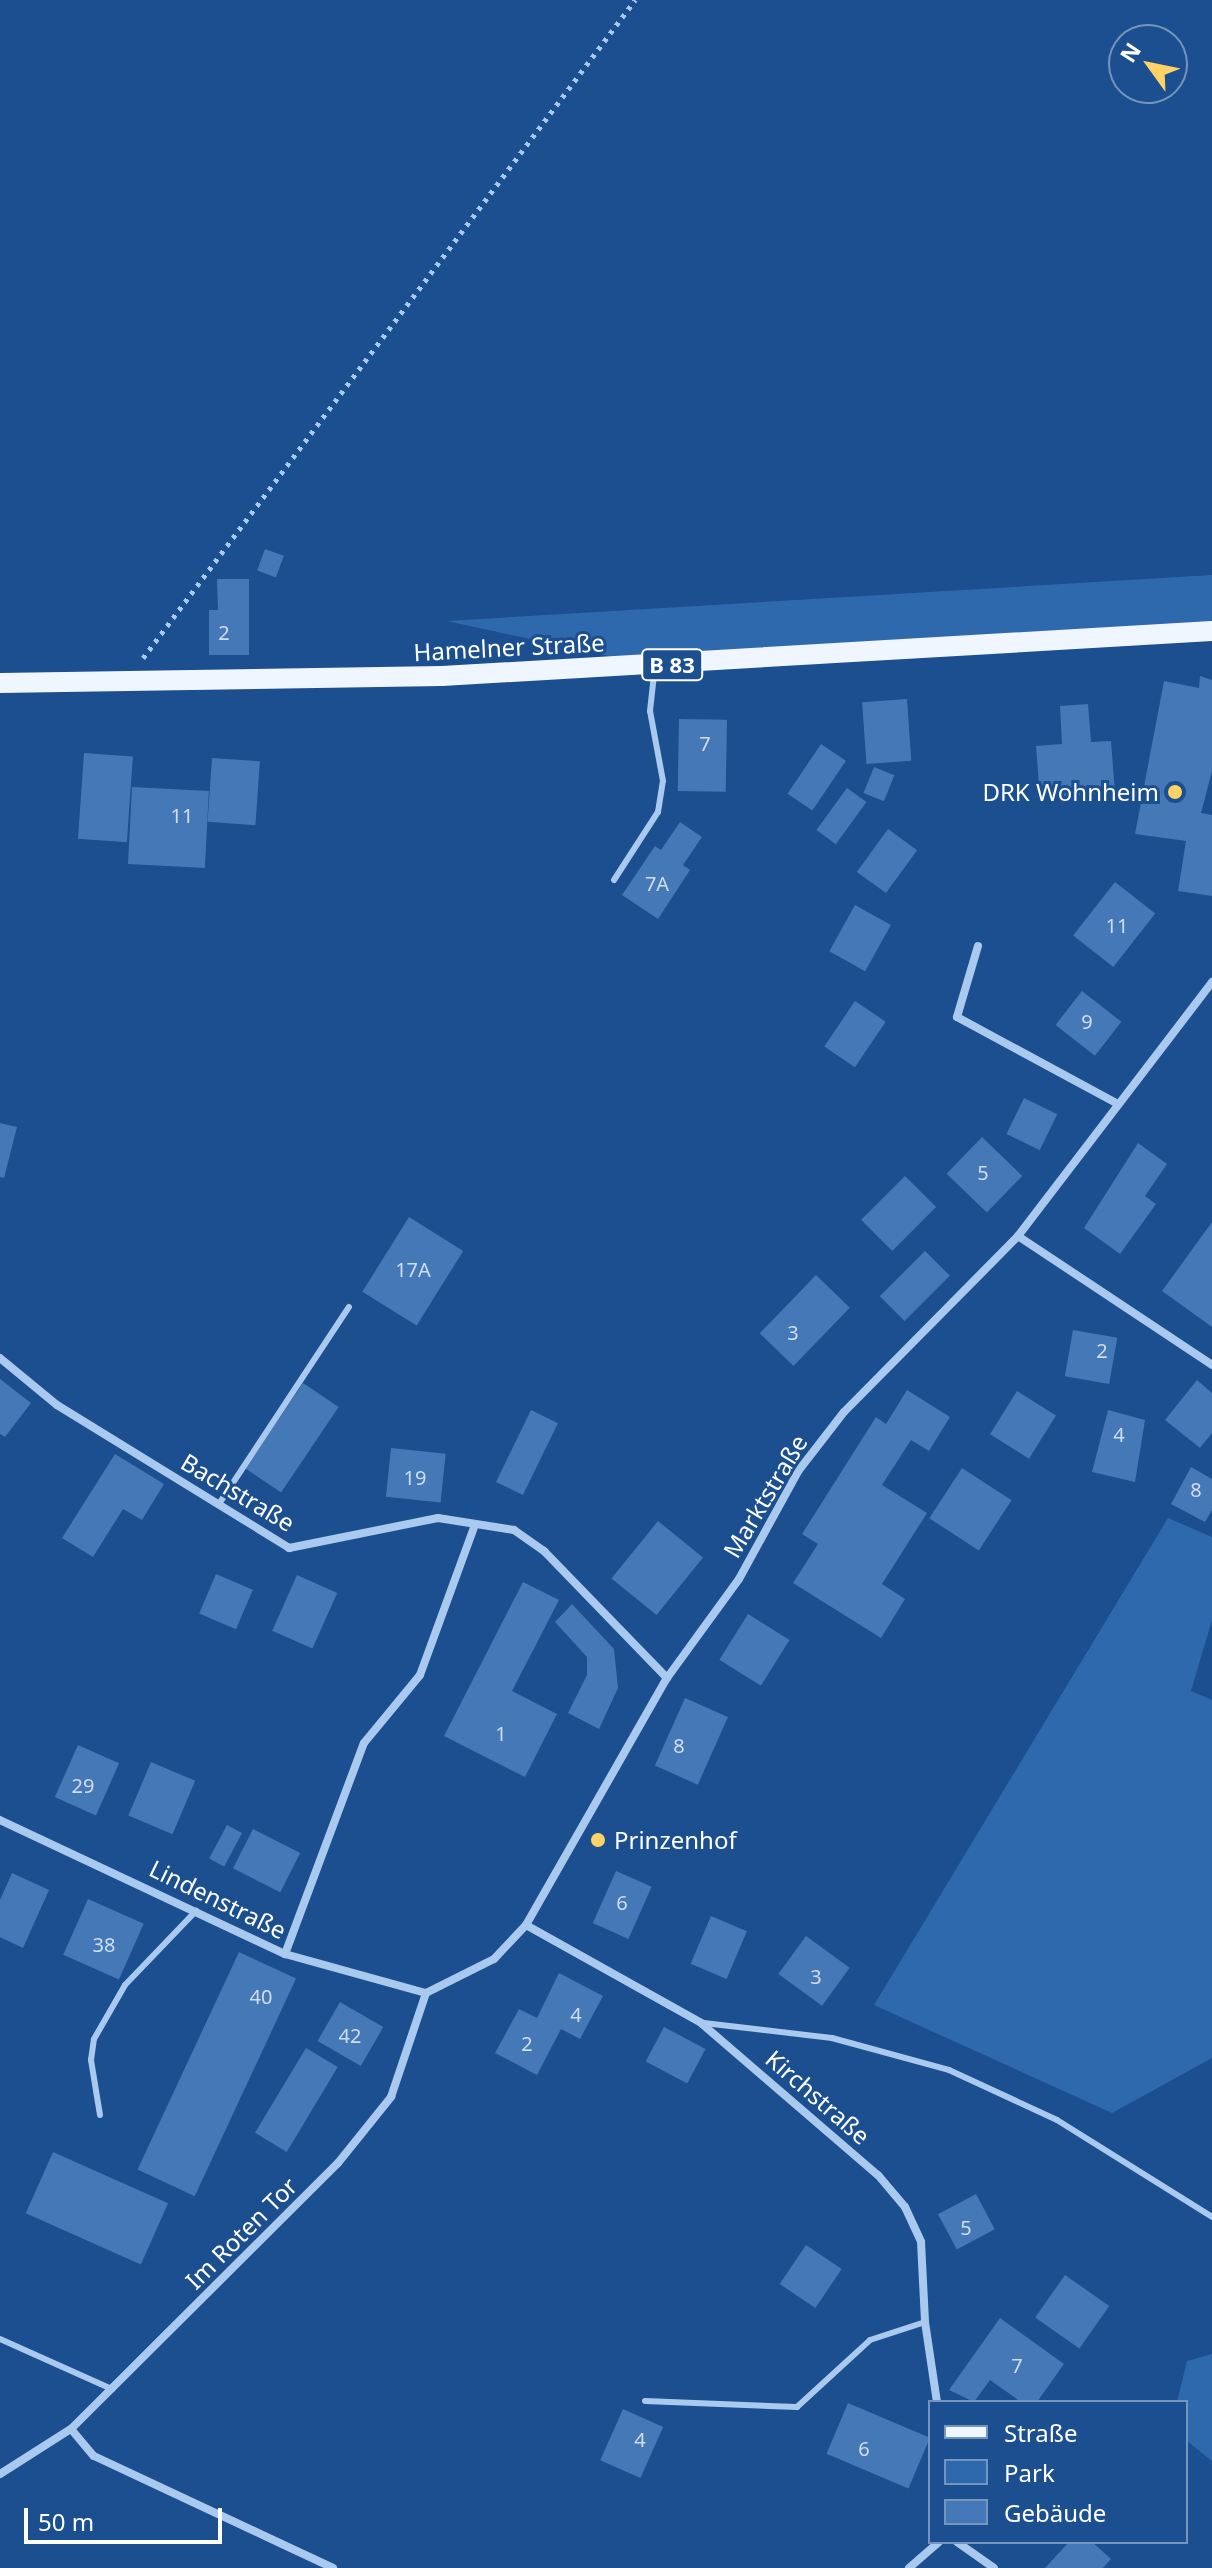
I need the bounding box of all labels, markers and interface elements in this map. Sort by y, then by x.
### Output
north arrow [1108,24,1188,104]
text: N [1112,36,1147,68]
house number: 2 [218,620,230,644]
street label: Hamelner Straße [413,628,605,666]
road number: B 83 [640,647,704,683]
house number: 7 [699,731,711,755]
place label: DRK Wohnheim [982,778,1159,806]
marker: DRK Wohnheim [1166,783,1184,801]
house number: 11 [171,803,193,827]
house number: 7A [645,871,669,895]
house number: 11 [1106,913,1128,937]
house number: 9 [1081,1009,1093,1033]
house number: 5 [977,1160,989,1184]
house number: 17A [395,1257,431,1281]
house number: 3 [787,1320,799,1344]
house number: 2 [1096,1338,1108,1362]
house number: 4 [1113,1422,1125,1446]
street label: Marktstraße [717,1429,813,1563]
street label: Bachstraße [176,1447,300,1537]
house number: 19 [404,1465,426,1489]
house number: 8 [1190,1477,1202,1501]
house number: 1 [495,1721,507,1745]
house number: 8 [673,1733,685,1757]
house number: 29 [72,1773,94,1797]
place label: Prinzenhof [614,1826,737,1854]
marker: Prinzenhof [589,1831,607,1849]
street label: Lindenstraße [145,1854,291,1944]
house number: 6 [616,1890,628,1914]
house number: 38 [93,1932,115,1956]
house number: 3 [810,1964,822,1988]
house number: 40 [250,1984,272,2008]
house number: 4 [570,2002,582,2026]
house number: 42 [339,2023,361,2047]
house number: 2 [521,2031,533,2055]
street label: Kirchstraße [760,2044,876,2150]
street label: Im Roten Tor [179,2171,303,2295]
house number: 5 [960,2215,972,2239]
house number: 7 [1011,2353,1023,2377]
legend [928,2400,1188,2544]
text: Straße [1004,2416,1077,2449]
house number: 4 [634,2427,646,2451]
house number: 6 [858,2436,870,2460]
text: Park [1004,2456,1055,2489]
scale bar [28,2492,226,2542]
text: Gebäude [1004,2496,1106,2529]
text: 50 m [38,2505,94,2538]

